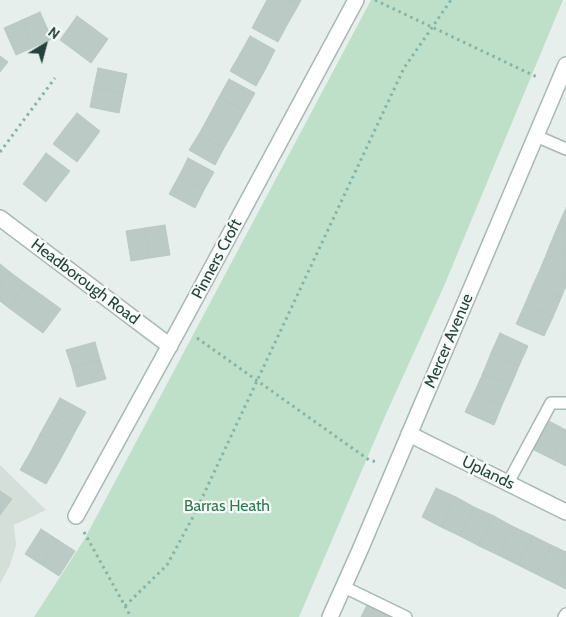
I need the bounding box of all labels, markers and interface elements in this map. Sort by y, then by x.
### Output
north arrow [20,20,70,70]
text: N [45,23,63,43]
street label: Pinners Croft [188,216,246,302]
street label: Headborough Road [27,235,143,329]
street label: Mercer Avenue [421,291,477,391]
street label: Uplands [459,452,517,494]
park label: Barras Heath [184,496,270,516]

